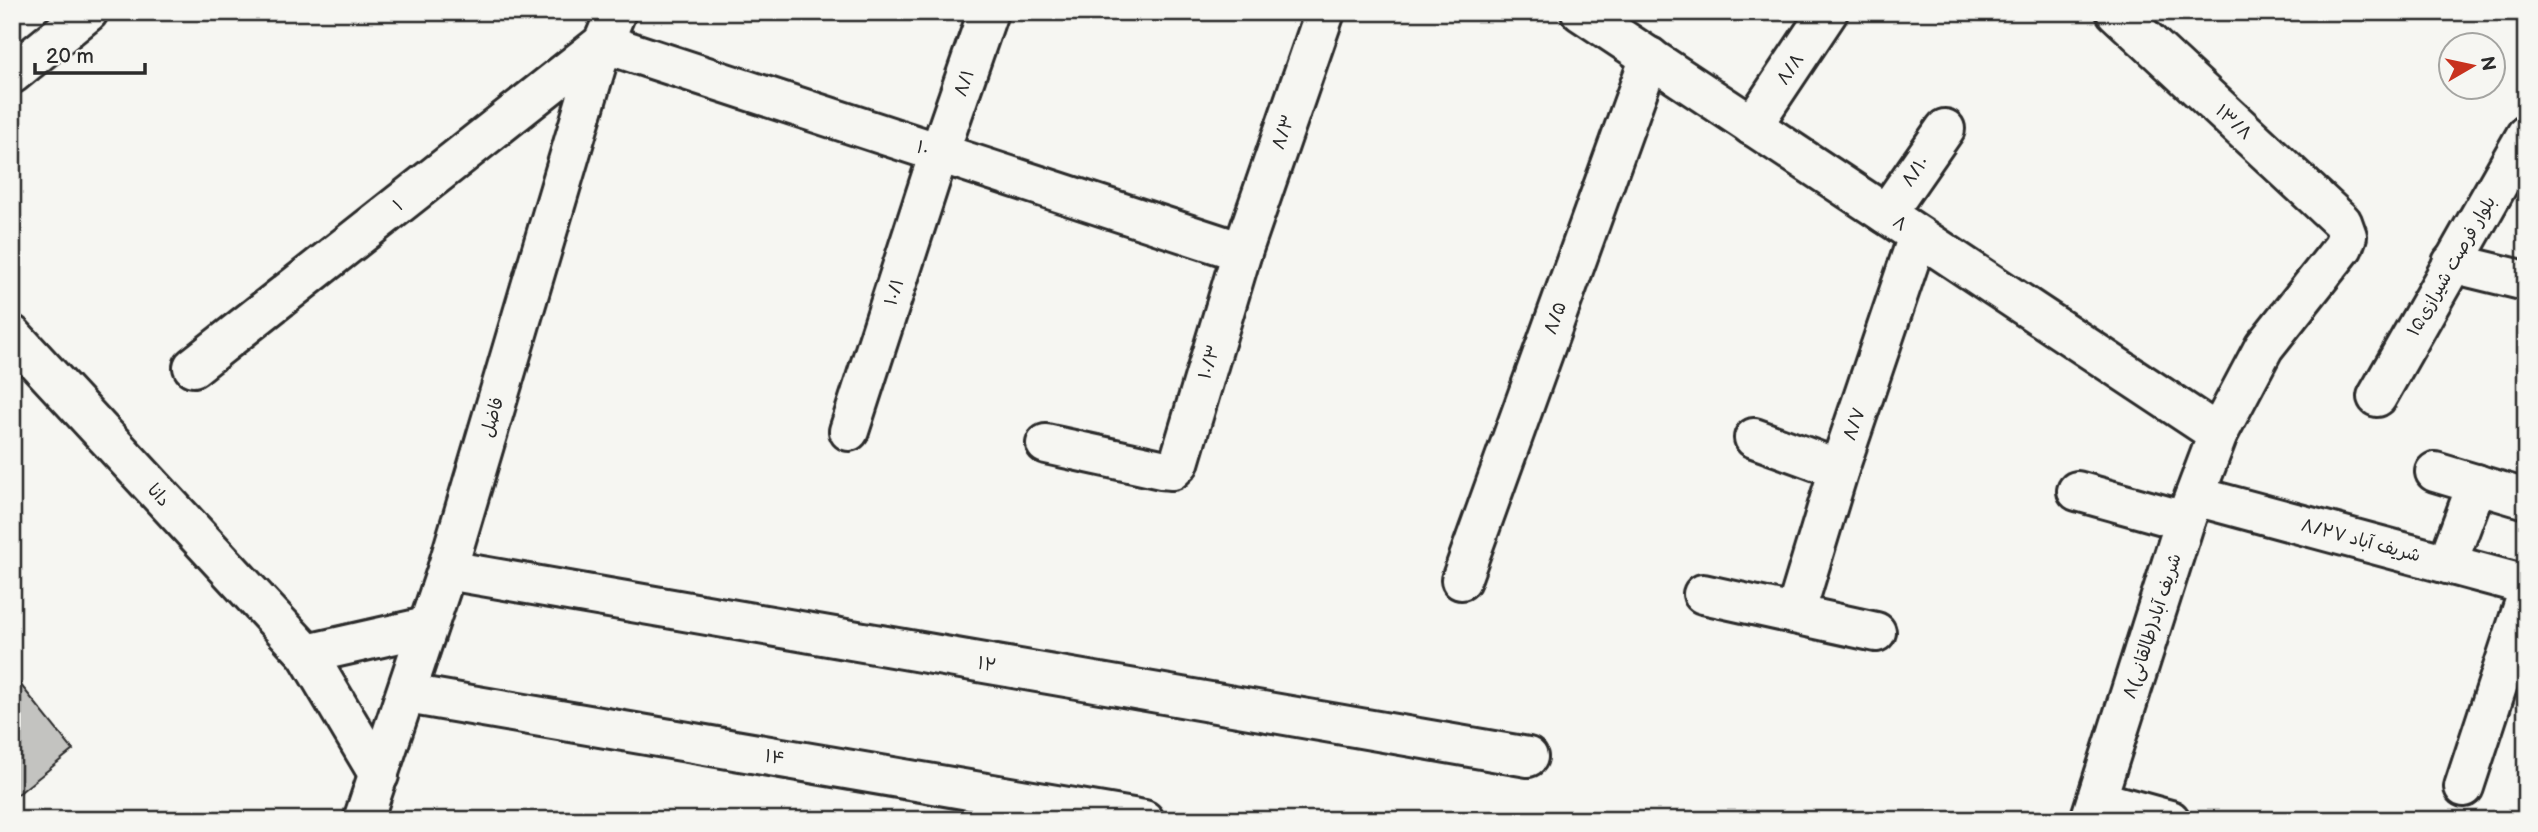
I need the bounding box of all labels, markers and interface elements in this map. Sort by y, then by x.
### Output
scale bar [35,32,145,76]
north arrow [2436,32,2506,102]
text: 20 m [46,44,94,69]
street label: ۸/۸ [1772,50,1808,89]
text: N [2475,55,2500,72]
street label: ۸/۱ [950,67,979,99]
street label: ۱۳/۸ [2211,100,2256,144]
street label: ۸/۳ [1268,112,1299,152]
street label: ۱۰ [914,137,932,160]
street label: ۸/۱۰ [1897,152,1934,191]
street label: بلوار فرصت شیرازی۱۵ [2403,192,2500,340]
street label: ۱ [389,195,407,216]
street label: ۸ [1889,211,1911,236]
street label: ۱۰/۱ [880,276,909,308]
street label: ۸/۵ [1540,299,1571,337]
street label: ۱۰/۳ [1194,342,1225,382]
street label: فاضل [476,395,508,440]
street label: ۸/۷ [1839,405,1870,443]
street label: دانا [143,480,174,511]
street label: شریف آباد ۸/۲۷ [2299,514,2423,567]
street label: ۸شریف آباد(طالقانی) [2119,551,2186,702]
street label: ۱۲ [976,653,998,676]
street label: ۱۴ [763,745,787,770]

